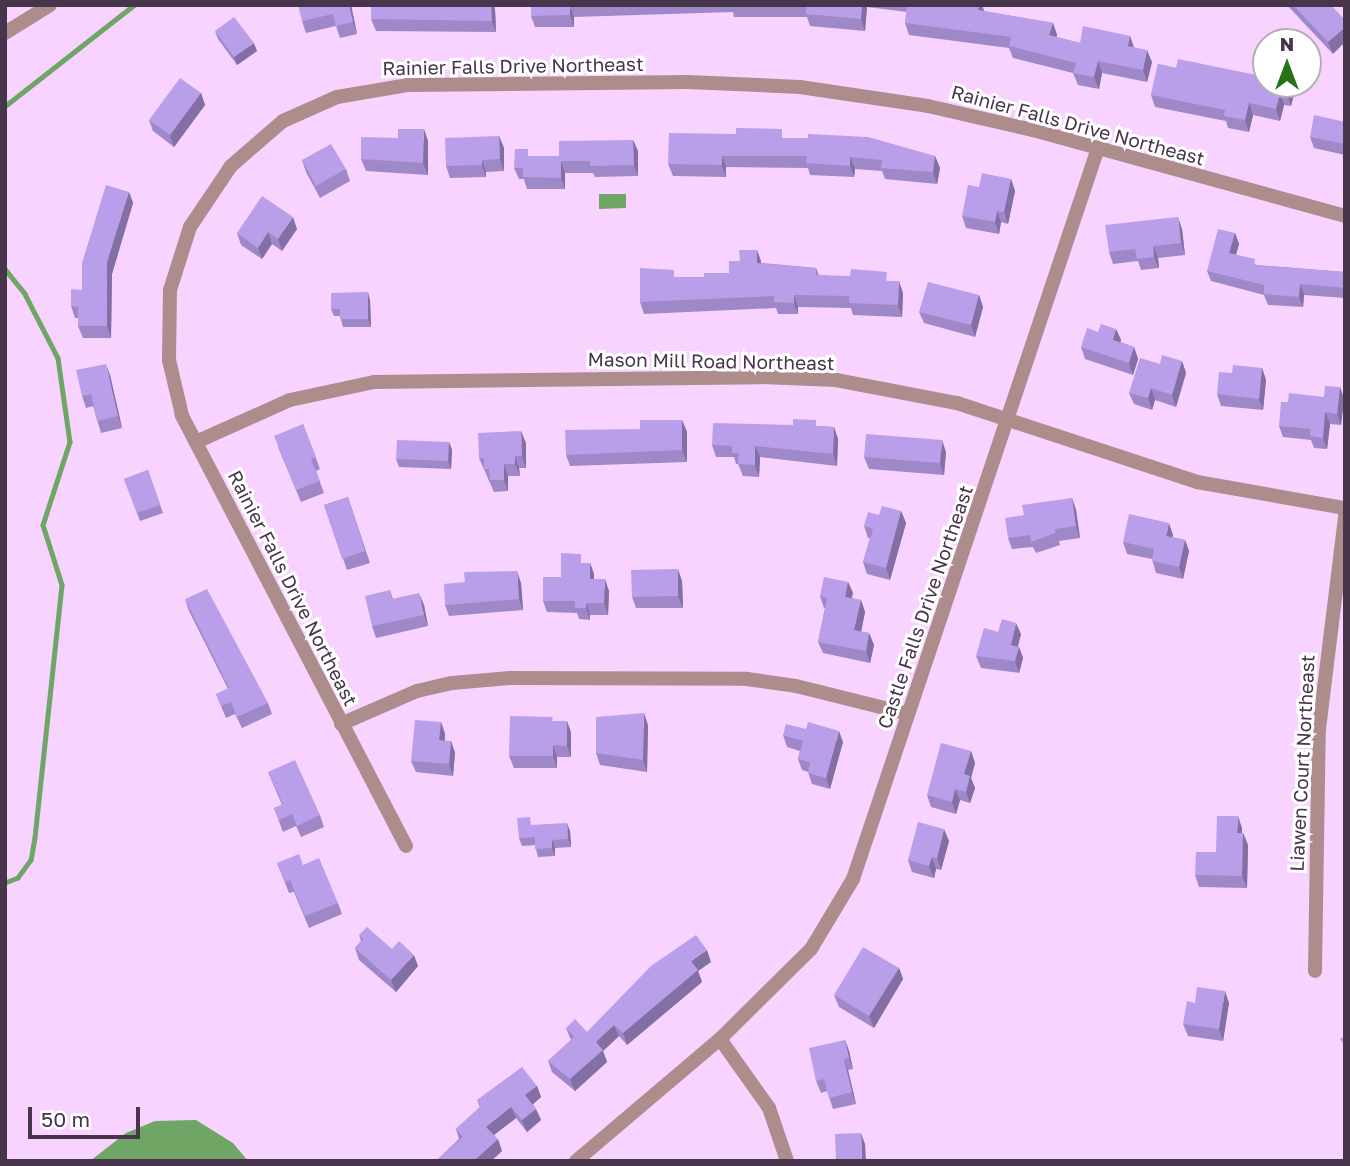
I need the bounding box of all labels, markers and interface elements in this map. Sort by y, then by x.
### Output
north arrow [1252,28,1322,98]
text: N [1280,32,1294,55]
street label: Rainier Falls Drive Northeast [382,52,644,80]
street label: Rainier Falls Drive Northeast [949,80,1207,170]
street label: Mason Mill Road Northeast [587,347,835,375]
street label: Rainier Falls Drive Northeast [224,466,362,710]
street label: Castle Falls Drive Northeast [873,482,977,732]
street label: Liawen Court Northeast [1285,654,1319,872]
scale bar [32,1092,144,1136]
text: 50 m [41,1106,90,1132]

